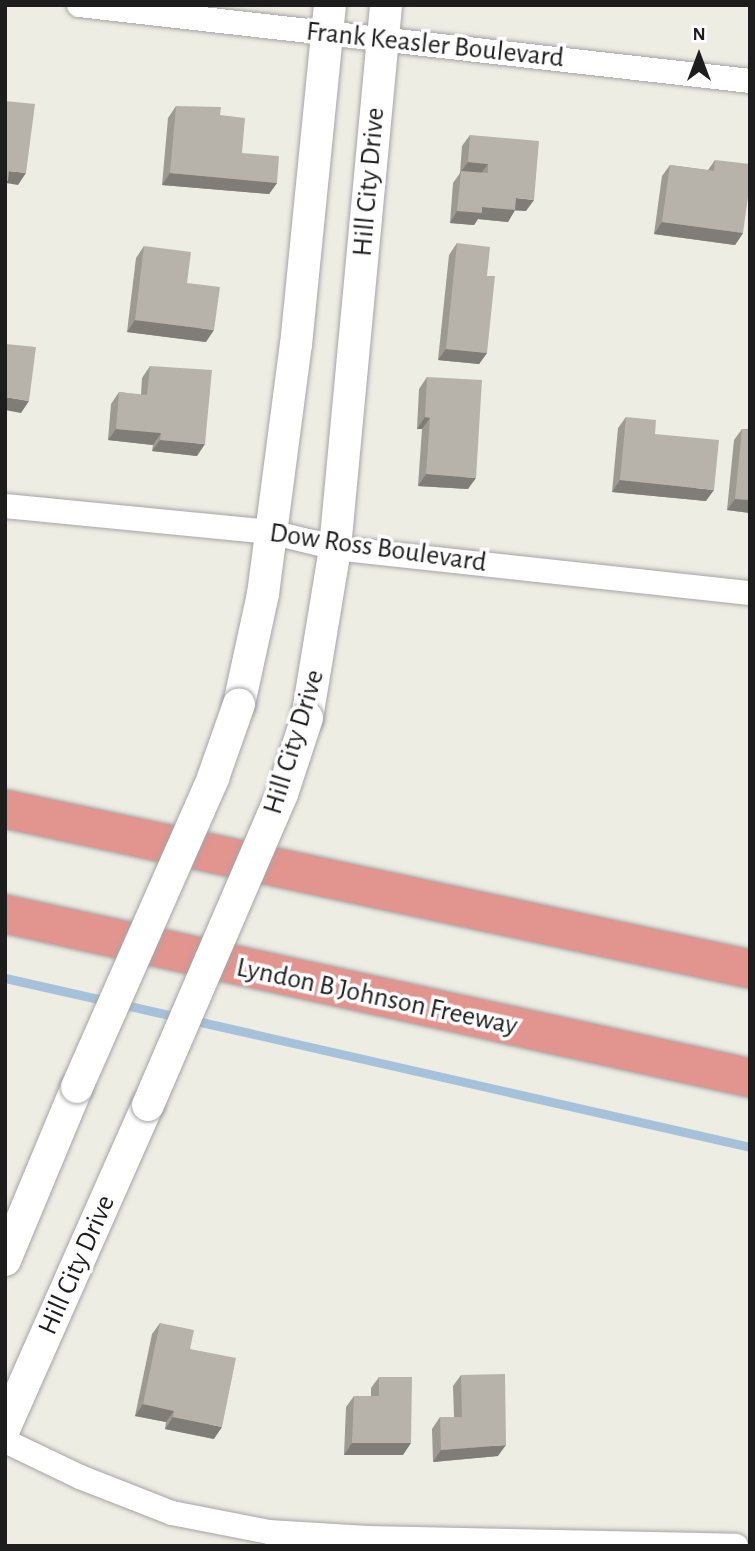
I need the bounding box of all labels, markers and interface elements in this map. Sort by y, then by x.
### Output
street label: Frank Keasler Boulevard [304,15,566,75]
north arrow [664,21,734,91]
text: N [692,25,706,44]
street label: Hill City Drive [346,106,392,258]
street label: Dow Ross Boulevard [267,516,489,580]
street label: Hill City Drive [256,666,332,818]
street label: Lyndon B Johnson Freeway [233,951,521,1043]
street label: Hill City Drive [31,1190,123,1340]

